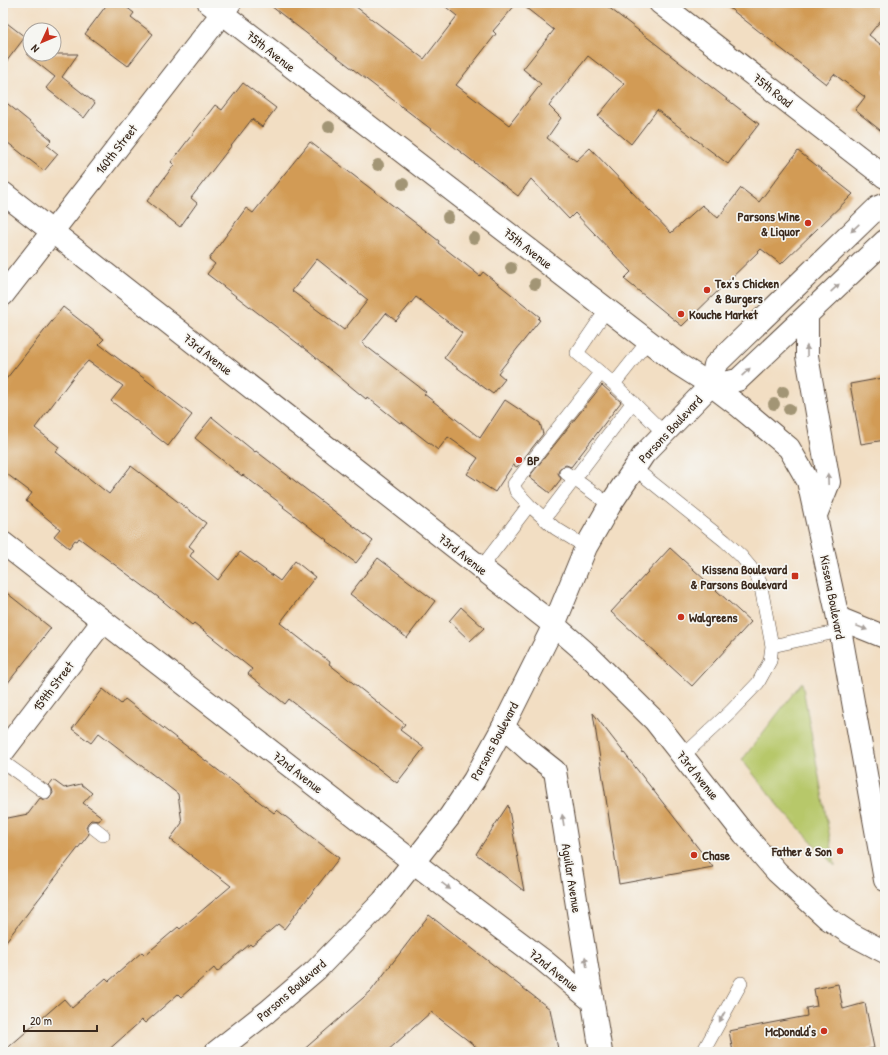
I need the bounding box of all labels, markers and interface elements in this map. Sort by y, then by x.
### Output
north arrow [22,22,62,62]
street label: 75th Avenue [243,26,299,76]
text: N [28,42,42,56]
street label: 75th Road [749,69,797,111]
street label: 160th Street [91,120,142,178]
place label: Parsons Wine & Liquor [738,207,801,241]
marker: Parsons Wine & Liquor [803,218,813,228]
street label: 75th Avenue [500,223,556,273]
one-way arrow [850,224,860,233]
place label: Tex's Chicken & Burgers [714,274,779,308]
one-way arrow [830,283,840,293]
marker: Tex's Chicken & Burgers [702,285,712,295]
place label: Kouche Market [689,305,758,323]
marker: Kouche Market [676,309,686,319]
street label: 73rd Avenue [179,329,237,379]
one-way arrow [804,344,810,357]
one-way arrow [741,367,751,377]
street label: Parsons Boulevard [634,391,706,467]
place label: BP [527,451,540,469]
marker: BP [514,455,524,465]
one-way arrow [824,473,831,485]
street label: 73rd Avenue [434,529,492,579]
street label: Kissena Boulevard [816,554,850,640]
place label: Kissena Boulevard & Parsons Boulevard [691,560,788,593]
marker: Kissena Boulevard & Parsons Boulevard [790,571,800,581]
place label: Walgreens [689,608,738,627]
marker: Walgreens [676,612,686,622]
one-way arrow [856,625,868,631]
street label: 159th Street [28,657,78,715]
street label: Parsons Boulevard [466,699,522,783]
street label: 72nd Avenue [269,747,327,797]
street label: 73rd Avenue [673,747,723,803]
one-way arrow [560,814,566,826]
street label: Aguilar Avenue [558,842,586,914]
place label: Father & Son [771,842,832,860]
place label: Chase [702,846,731,864]
marker: Father & Son [835,846,845,856]
marker: Chase [689,850,699,860]
one-way arrow [440,882,451,891]
street label: 72nd Avenue [525,944,583,996]
street label: Parsons Boulevard [252,955,330,1025]
one-way arrow [583,956,589,968]
scale bar [24,1007,97,1033]
one-way arrow [719,1011,726,1023]
text: 20 m [30,1012,52,1029]
place label: McDonald's [765,1022,816,1040]
marker: McDonald's [819,1026,829,1036]

